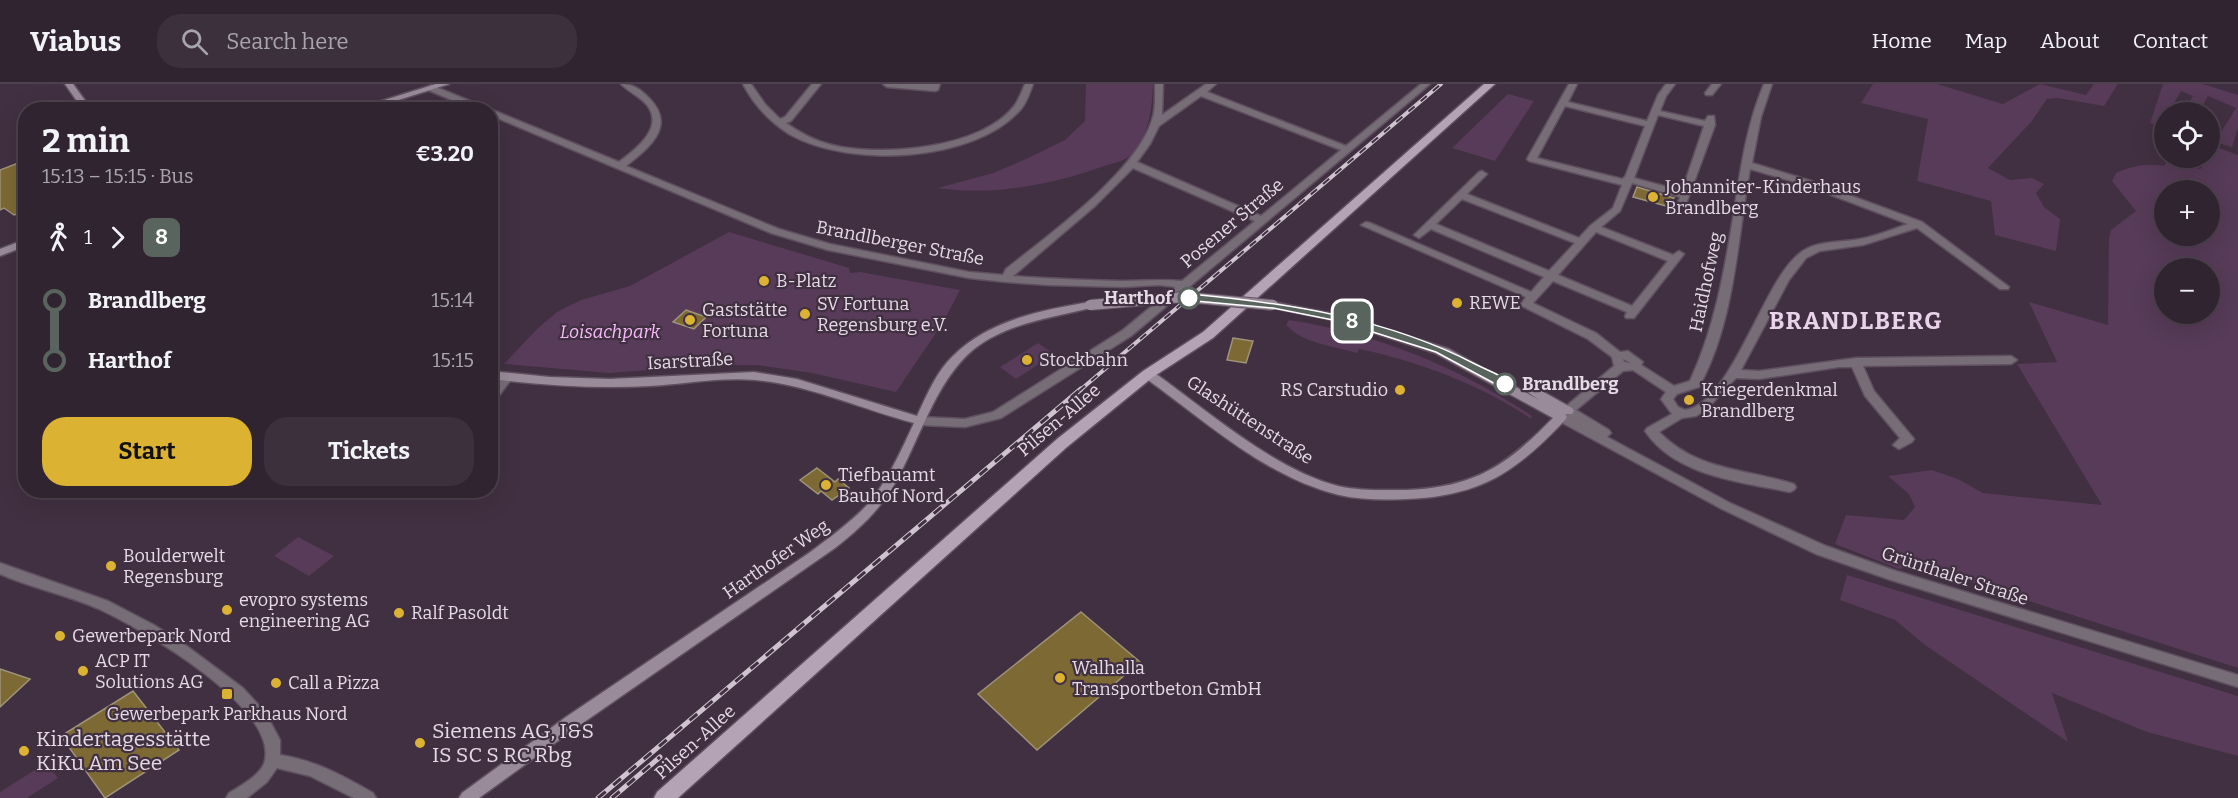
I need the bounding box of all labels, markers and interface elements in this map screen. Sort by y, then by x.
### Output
search box [157,14,577,68]
text: Viabus [30,25,121,58]
icon: search [178,25,211,58]
text: Search here [226,28,348,55]
text: Home [1872,28,1932,54]
text: Map [1965,28,2007,54]
text: About [2040,28,2100,54]
text: Contact [2133,28,2208,54]
map controls [2154,102,2220,324]
button: locate [2154,102,2220,168]
text: 2 min [42,121,130,161]
text: €3.20 [415,140,474,167]
text: 15:13 – 15:15 · Bus [42,164,193,188]
street label: Posener Straße [1176,174,1288,272]
place label: Johanniter-Kinderhaus Brandlberg [1664,176,1861,219]
button: + [2154,180,2220,246]
marker: Johanniter-Kinderhaus Brandlberg [1646,190,1660,204]
street label: Brandlberger Straße [814,216,986,270]
icon: walk [42,221,75,254]
icon: forward [101,221,134,254]
text: 8 [155,224,168,250]
text: 1 [84,225,92,249]
street label: Haidhofweg [1685,230,1727,334]
button: − [2154,258,2220,324]
place label: B-Platz [776,270,836,292]
marker: B-Platz [757,274,771,288]
text: Brandlberg [88,287,206,314]
place label: Harthof [1104,287,1173,309]
marker: Harthof [1178,287,1200,309]
text: 15:14 [431,288,474,312]
place label: REWE [1469,292,1521,314]
place label: SV Fortuna Regensburg e.V. [817,293,948,336]
marker: REWE [1450,296,1464,310]
place label: Gaststätte Fortuna [702,299,787,342]
line badge: 8 [1332,302,1372,340]
marker: SV Fortuna Regensburg e.V. [798,307,812,321]
district label: BRANDLBERG [1769,307,1943,335]
text: 8 [1346,308,1358,334]
marker: Gaststätte Fortuna [683,313,697,327]
park label: Loisachpark [560,321,661,343]
text: Harthof [88,347,171,374]
text: 15:15 [432,348,474,372]
street label: Isarstraße [647,348,733,374]
place label: Stockbahn [1039,349,1128,371]
marker: Stockbahn [1020,353,1034,367]
street label: Glashüttenstraße [1183,371,1317,469]
marker: Brandlberg [1494,373,1516,395]
place label: Brandlberg [1522,373,1619,395]
street label: Pilsen-Allee [1013,379,1105,461]
place label: RS Carstudio [1280,379,1388,401]
place label: Kriegerdenkmal Brandlberg [1701,379,1838,422]
marker: RS Carstudio [1393,383,1407,397]
marker: Kriegerdenkmal Brandlberg [1682,393,1696,407]
button: Start [42,417,252,486]
button: Tickets [264,417,474,486]
place label: Tiefbauamt Bauhof Nord [838,464,944,507]
marker: Tiefbauamt Bauhof Nord [819,478,833,492]
street label: Harthofer Weg [719,514,833,604]
street label: Grünthaler Straße [1879,542,2031,610]
place label: Boulderwelt Regensburg [123,545,226,588]
marker: Boulderwelt Regensburg [104,559,118,573]
place label: evopro systems engineering AG [239,589,370,632]
place label: Ralf Pasoldt [411,602,509,624]
marker: evopro systems engineering AG [220,603,234,617]
marker: Ralf Pasoldt [392,606,406,620]
place label: Gewerbepark Nord [72,625,231,647]
marker: Gewerbepark Nord [53,629,67,643]
place label: ACP IT Solutions AG [95,650,204,693]
place label: Walhalla Transportbeton GmbH [1072,657,1262,700]
marker: ACP IT Solutions AG [76,664,90,678]
marker: Walhalla Transportbeton GmbH [1053,671,1067,685]
place label: Call a Pizza [288,672,380,694]
marker: Call a Pizza [269,676,283,690]
marker: Gewerbepark Parkhaus Nord [220,687,234,701]
street label: Pilsen-Allee [650,700,740,784]
place label: Gewerbepark Parkhaus Nord [106,703,348,725]
place label: Siemens AG, I&S IS SC S RC Rbg [432,718,594,768]
place label: Kindertagesstätte KiKu Am See [36,726,211,776]
marker: Siemens AG, I&S IS SC S RC Rbg [413,736,427,750]
marker: Kindertagesstätte KiKu Am See [17,744,31,758]

